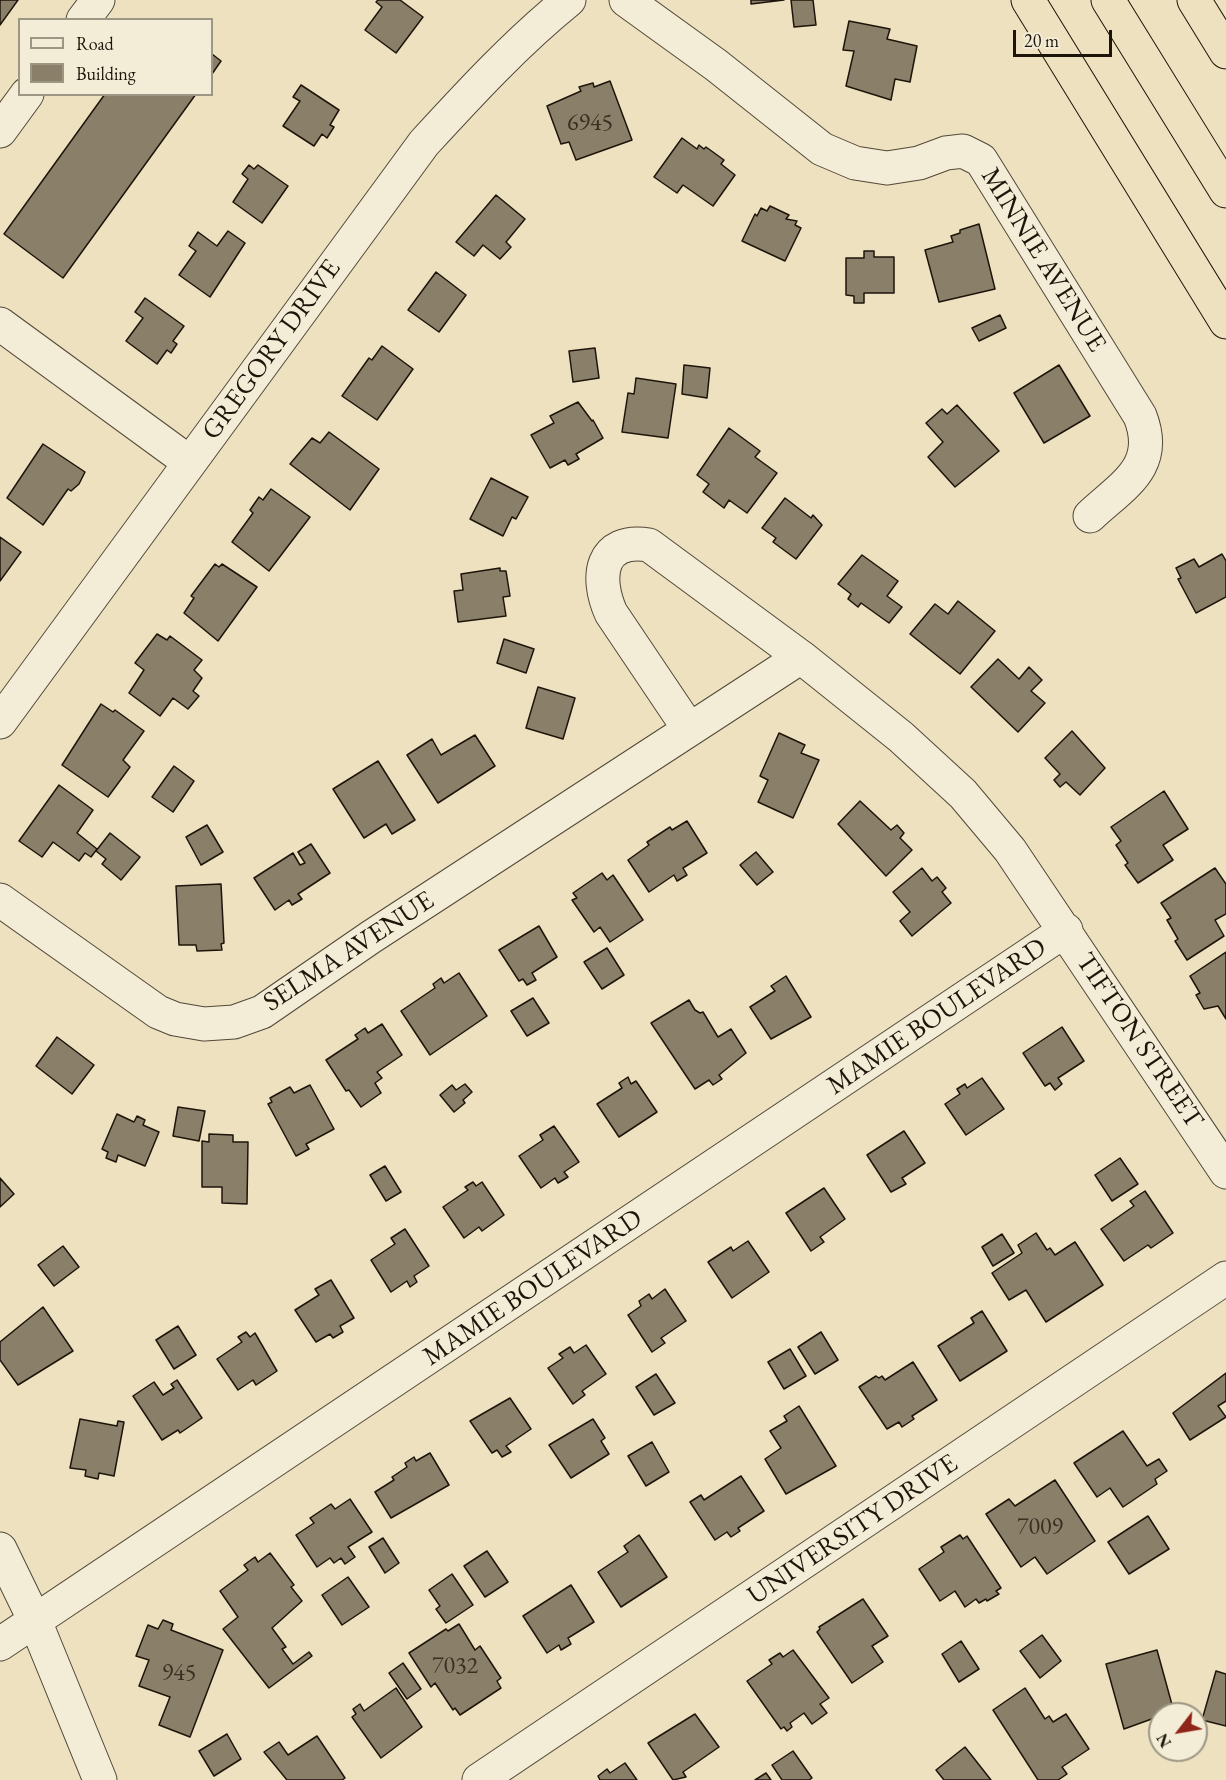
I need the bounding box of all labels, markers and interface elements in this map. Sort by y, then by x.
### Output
legend [18,18,213,96]
scale bar [1016,18,1115,56]
text: 20 m [1024,29,1059,52]
text: Road [76,32,114,55]
text: Building [76,62,136,85]
house number: 6945 [567,109,613,137]
street label: MINNIE AVENUE [973,162,1113,358]
street label: GREGORY DRIVE [196,254,348,446]
street label: SELMA AVENUE [258,885,440,1019]
street label: MAMIE BOULEVARD [821,932,1053,1102]
street label: TIFTON STREET [1068,947,1210,1135]
street label: MAMIE BOULEVARD [417,1203,649,1373]
street label: UNIVERSITY DRIVE [742,1448,964,1612]
house number: 7009 [1017,1513,1063,1541]
house number: 7032 [432,1652,478,1680]
house number: 945 [162,1659,196,1687]
north arrow [1148,1702,1208,1762]
text: N [1152,1730,1176,1751]

